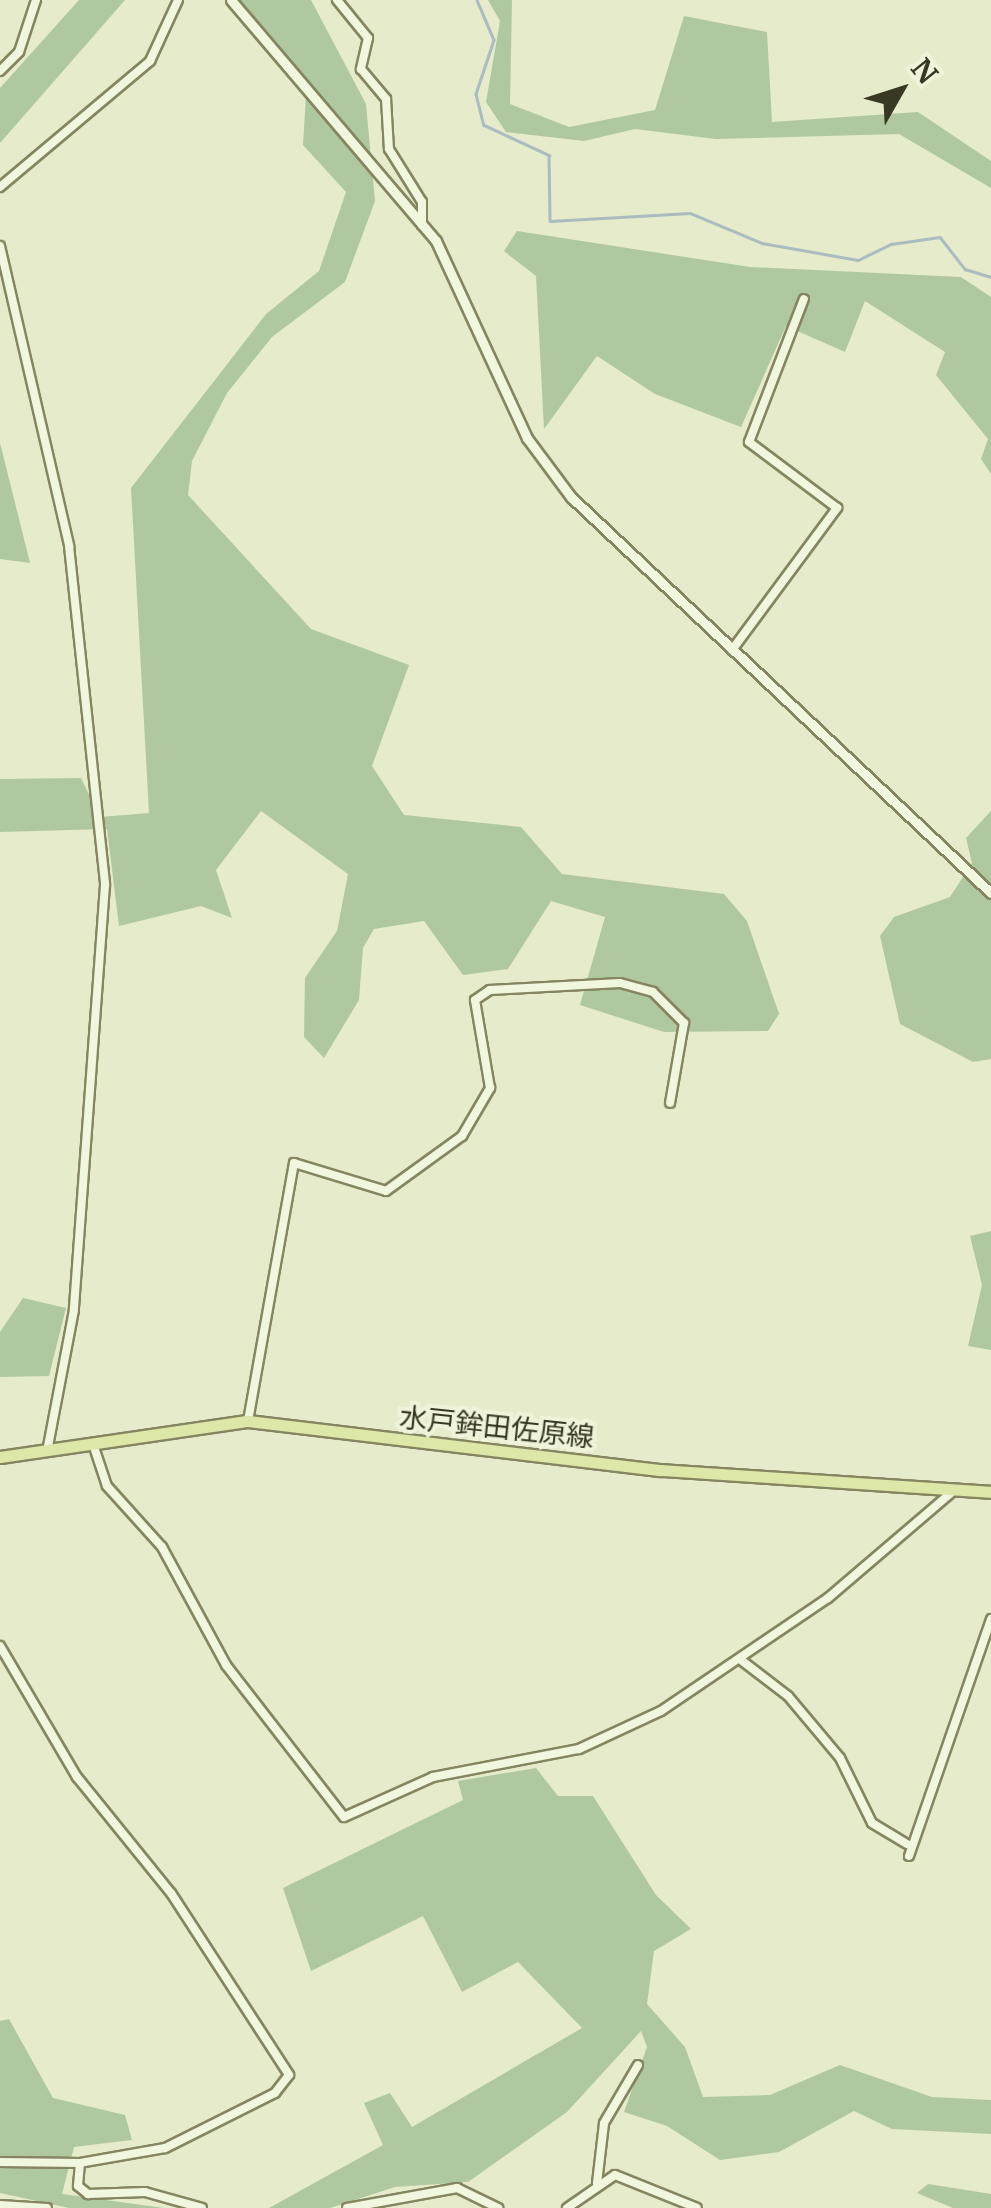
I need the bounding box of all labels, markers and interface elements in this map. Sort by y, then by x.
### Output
north arrow [851,40,951,140]
text: N [903,51,945,91]
street label: 水戸鉾田佐原線 [398,1400,596,1454]

